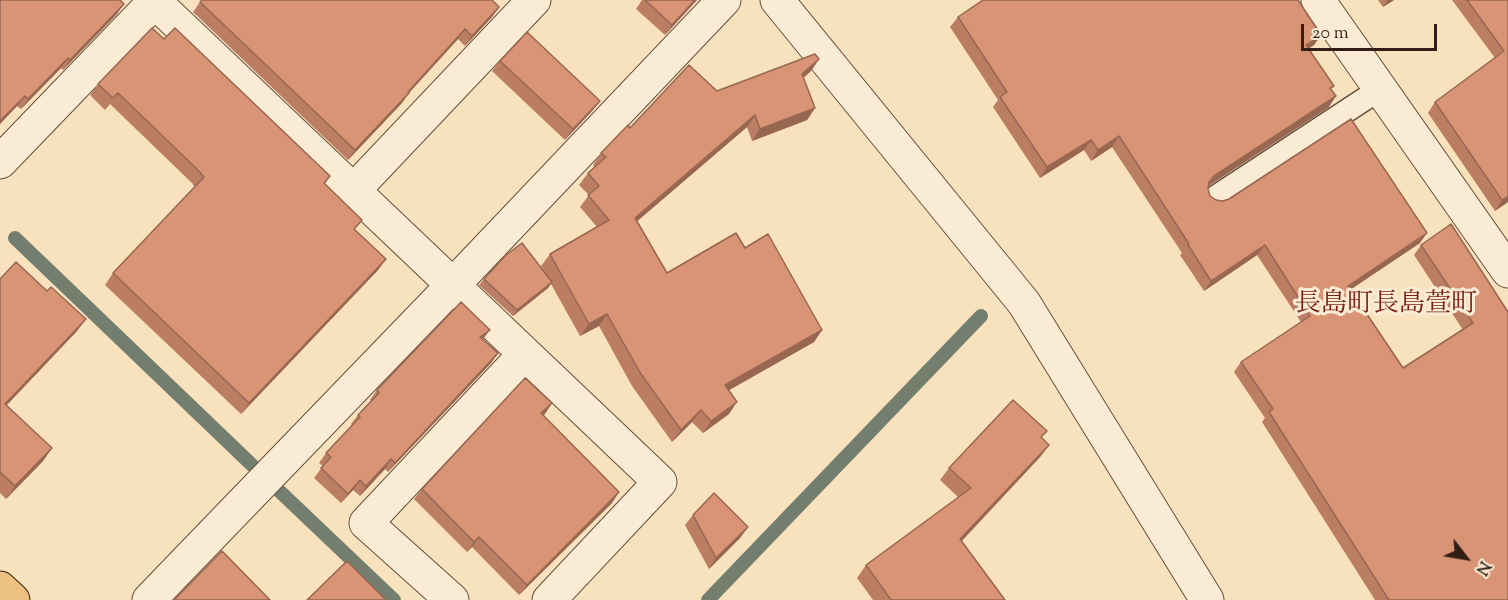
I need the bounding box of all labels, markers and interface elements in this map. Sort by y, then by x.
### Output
scale bar [1304,12,1440,50]
text: 20 m [1312,21,1349,47]
district label: 長島町長島萱町 [1295,291,1477,323]
north arrow [1436,528,1496,588]
text: N [1469,556,1495,579]

